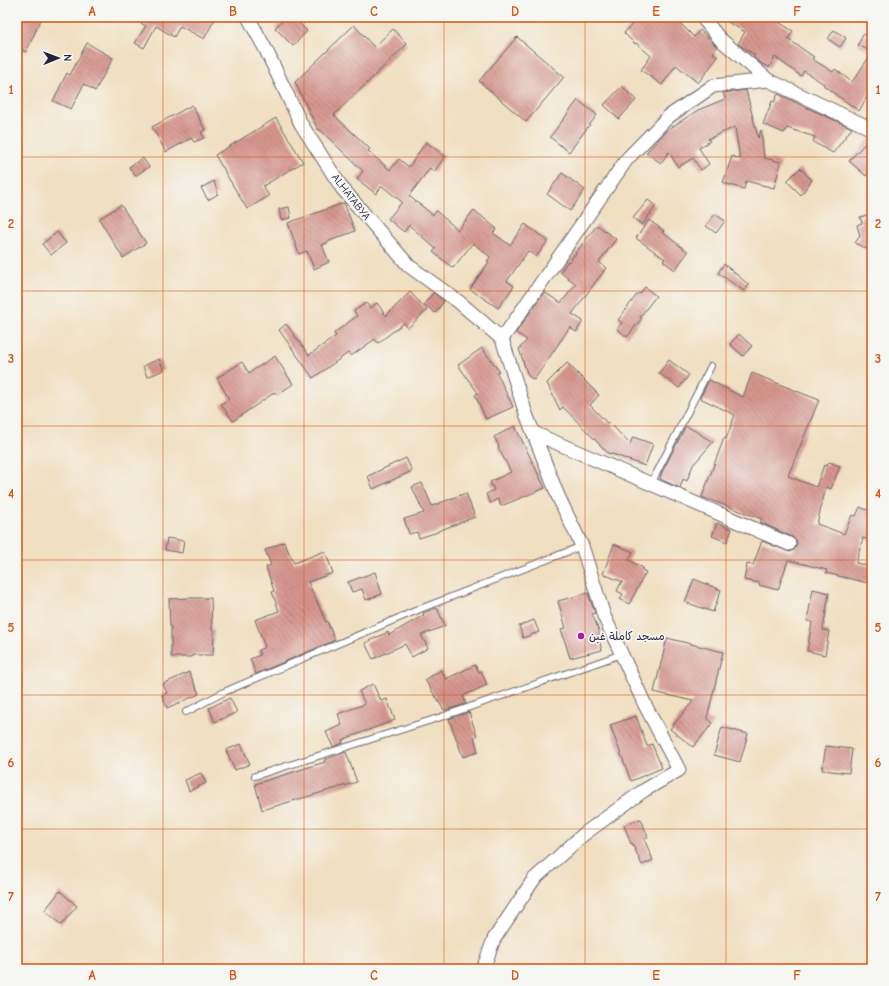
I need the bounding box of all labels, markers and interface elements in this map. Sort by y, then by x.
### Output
text: A [88,4,96,19]
text: B [229,4,237,19]
text: C [370,4,378,19]
text: D [511,4,519,19]
text: E [652,4,660,19]
text: F [793,4,801,19]
north arrow [38,38,78,78]
text: N [61,54,74,62]
text: 1 [8,82,14,97]
text: 1 [875,82,881,97]
street label: ALHATABYA [329,171,374,223]
text: 2 [8,216,14,231]
text: 2 [875,216,881,231]
text: 3 [8,351,14,366]
text: 3 [875,351,881,366]
text: 4 [8,486,14,501]
text: 4 [875,486,881,501]
text: 5 [8,620,15,635]
text: 5 [875,620,882,635]
place label: مسجد كاملة غبن [589,630,665,644]
marker: مسجد كاملة غبن [576,631,586,641]
text: 6 [8,755,15,770]
text: 6 [875,755,882,770]
text: 7 [8,889,14,904]
text: 7 [875,889,881,904]
text: A [88,968,96,983]
text: B [229,968,237,983]
text: C [370,968,378,983]
text: D [511,968,519,983]
text: E [652,968,660,983]
text: F [793,968,801,983]

